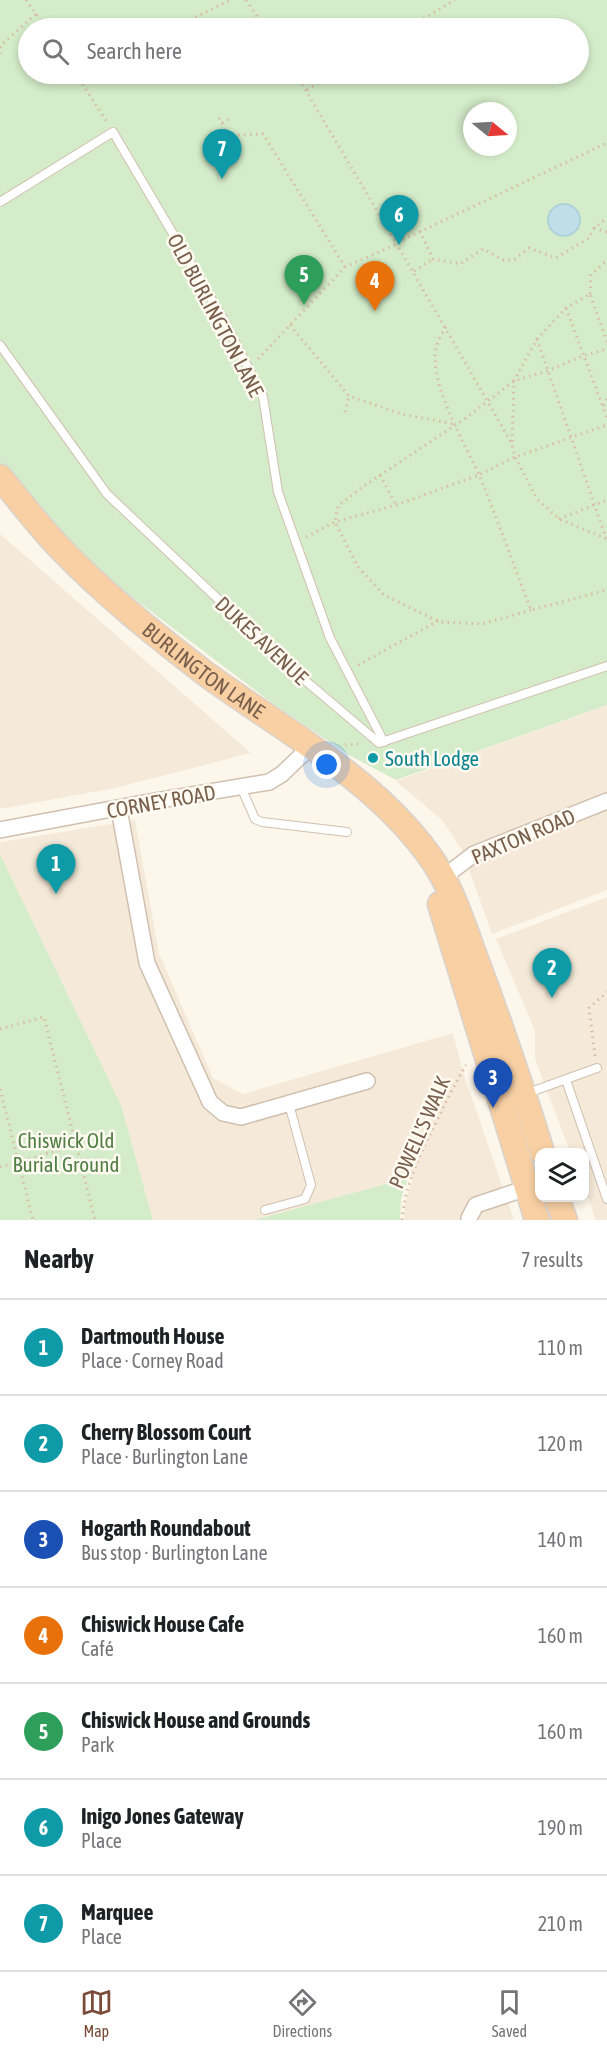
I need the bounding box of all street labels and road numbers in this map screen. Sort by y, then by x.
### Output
street label: OLD BURLINGTON LANE [163,229,269,401]
street label: DUKES AVENUE [211,591,313,689]
street label: BURLINGTON LANE [138,617,269,723]
street label: CORNEY ROAD [105,780,217,822]
street label: PAXTON ROAD [468,803,578,869]
street label: POWELL'S WALK [384,1071,455,1192]

